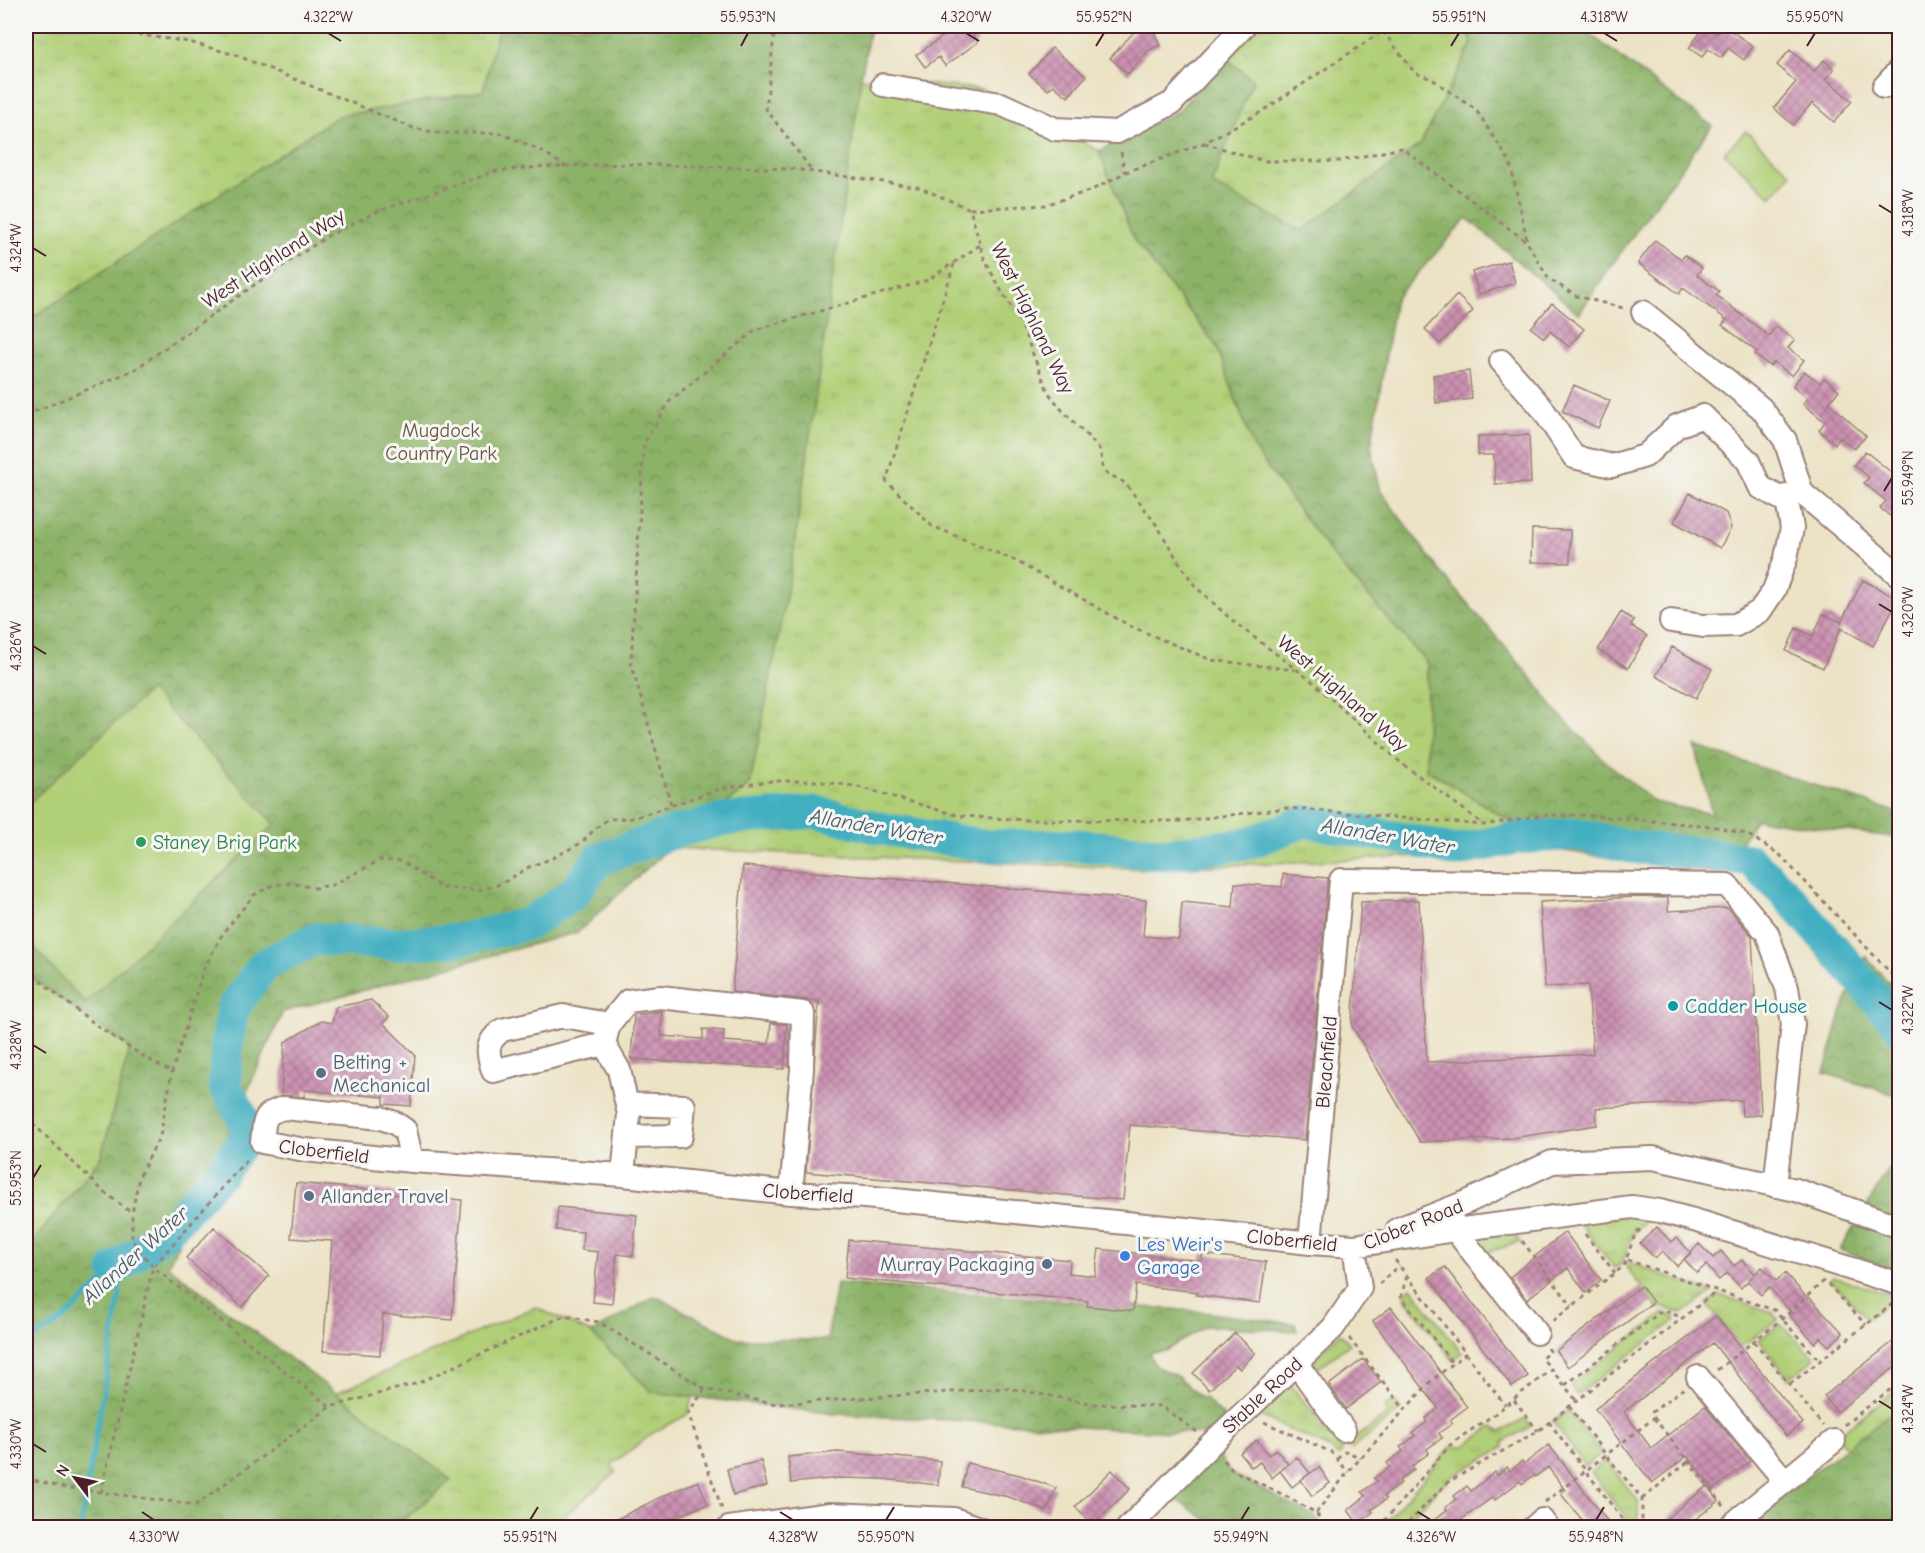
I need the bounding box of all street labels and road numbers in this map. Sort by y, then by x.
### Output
street label: West Highland Way [198,204,349,313]
street label: West Highland Way [986,239,1079,398]
street label: West Highland Way [1273,630,1413,756]
street label: Bleachfield [1311,1015,1342,1109]
street label: Cloberfield [277,1135,371,1168]
street label: Cloberfield [762,1179,854,1208]
street label: Clober Road [1360,1194,1467,1255]
street label: Cloberfield [1245,1224,1338,1257]
street label: Stable Road [1217,1352,1307,1438]

